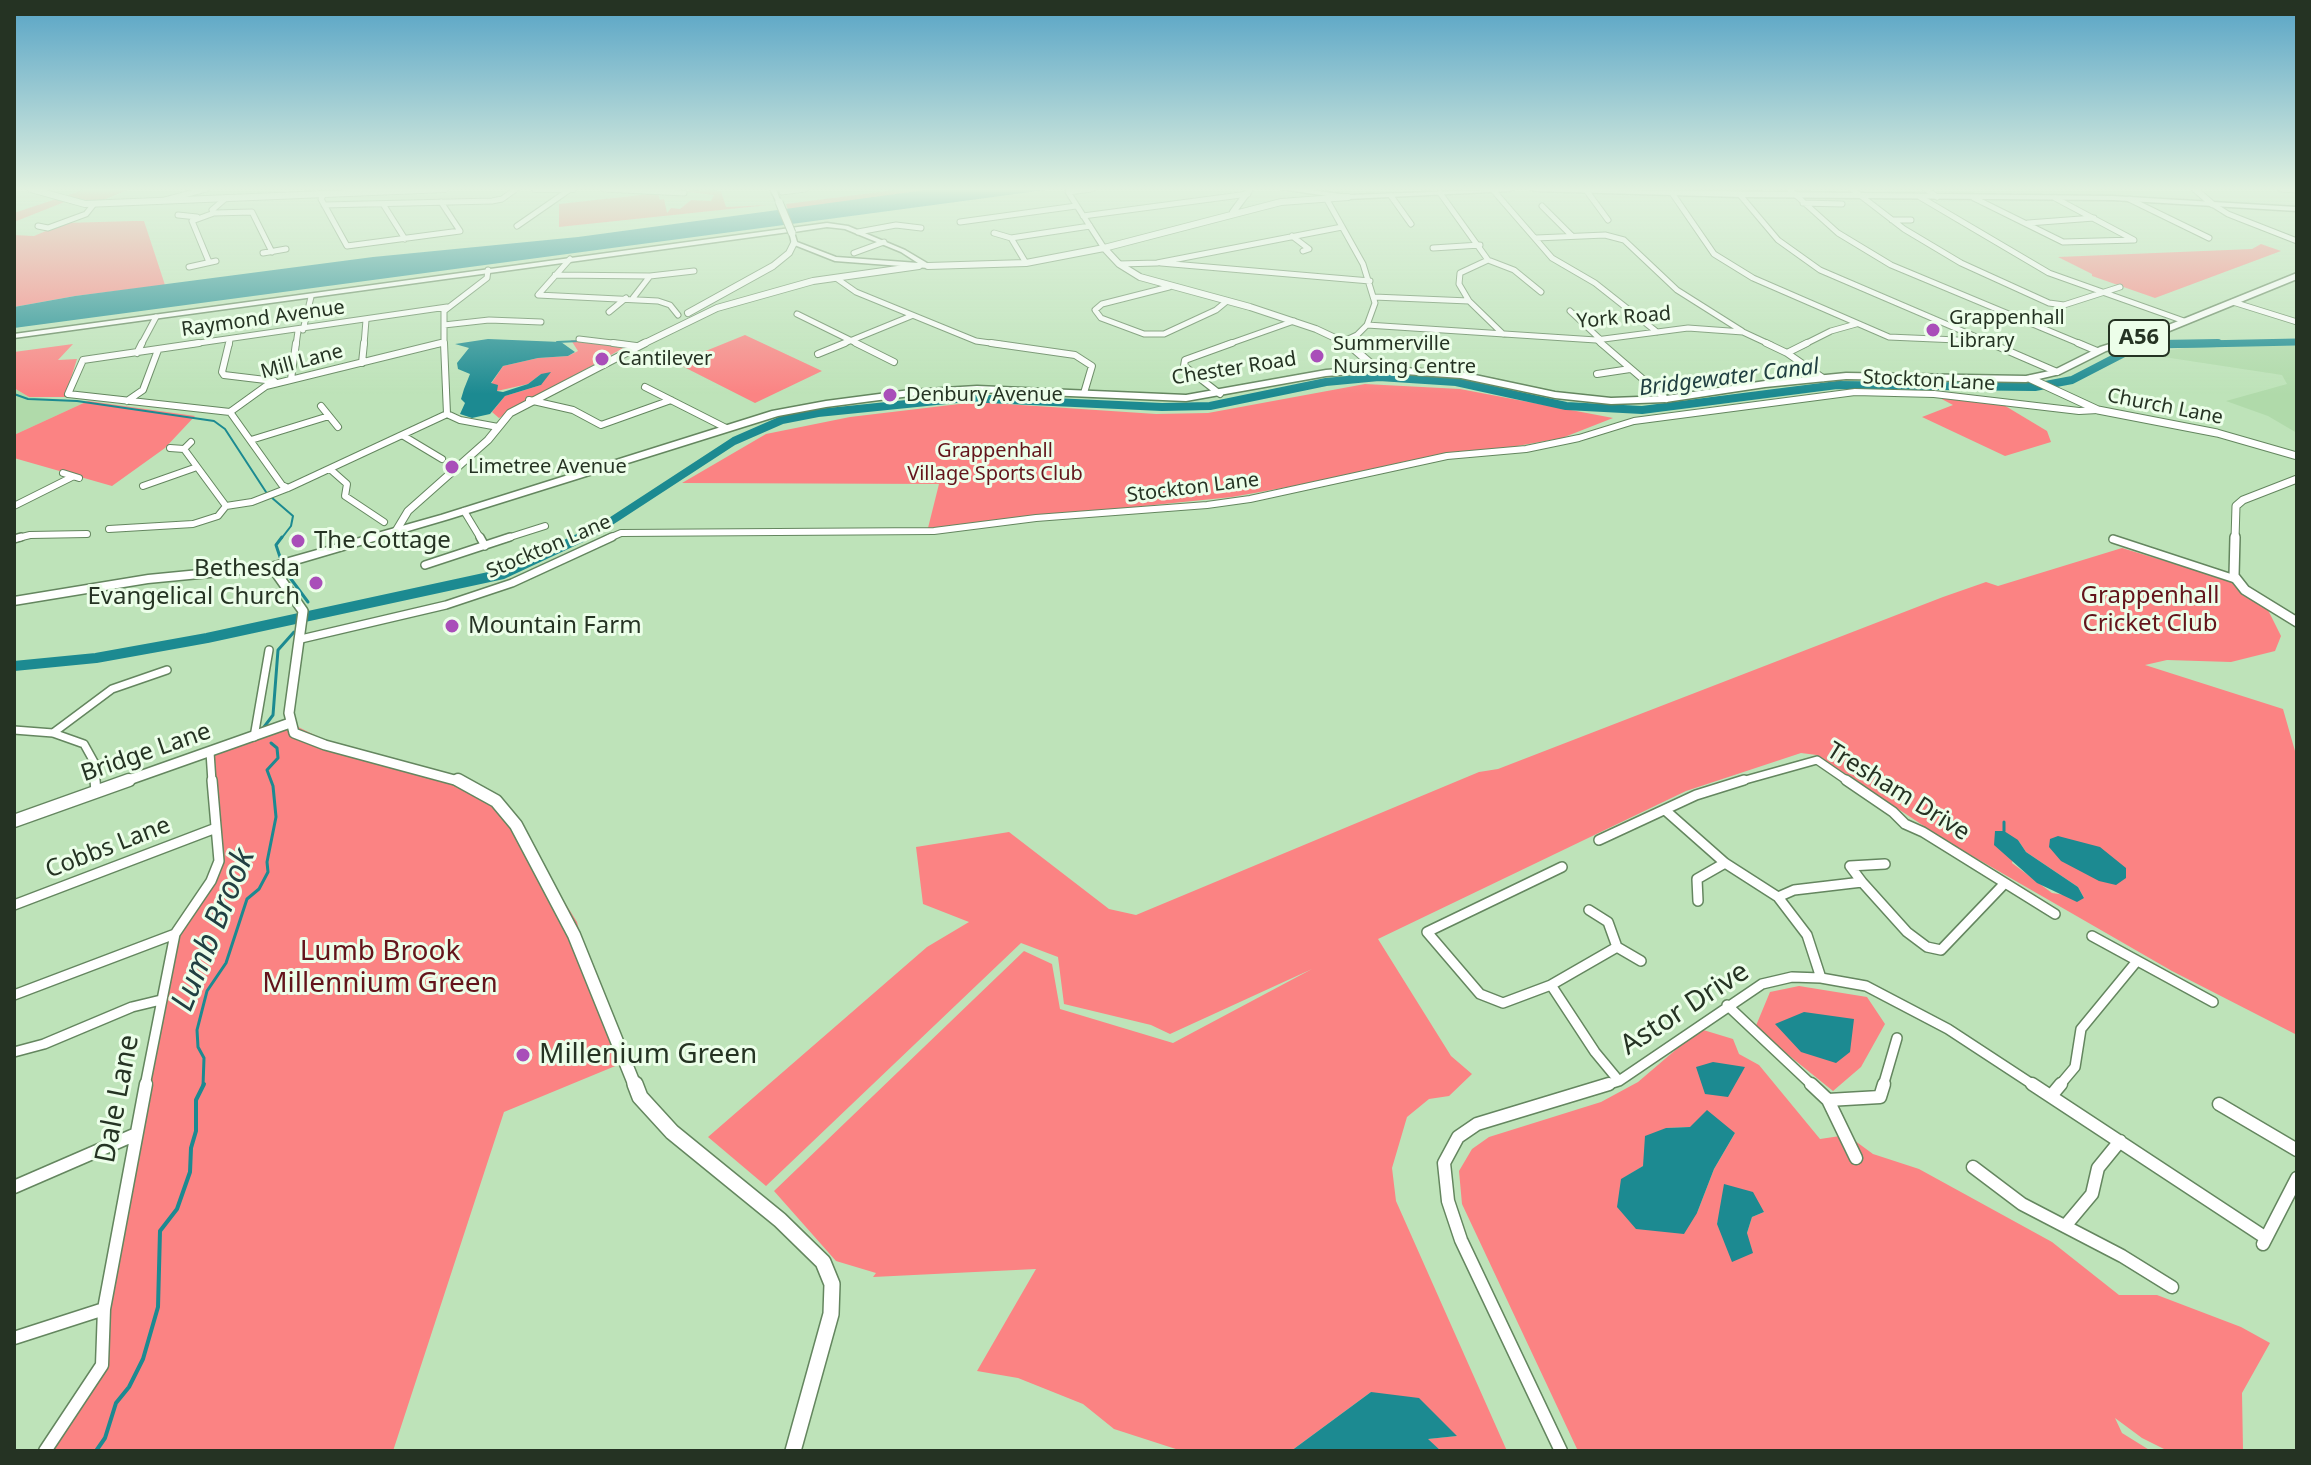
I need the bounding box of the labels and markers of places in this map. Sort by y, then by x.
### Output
place label: Grappenhall Library [1949,306,2065,353]
marker: Grappenhall Library [1924,321,1942,339]
place label: Summerville Nursing Centre [1333,332,1476,379]
place label: Cantilever [618,347,712,371]
marker: Summerville Nursing Centre [1308,347,1326,365]
marker: Cantilever [593,350,611,368]
place label: Denbury Avenue [906,383,1063,407]
marker: Denbury Avenue [881,386,899,404]
place label: Limetree Avenue [468,455,627,479]
marker: Limetree Avenue [443,458,461,476]
place label: The Cottage [314,527,451,555]
marker: The Cottage [289,532,307,550]
place label: Bethesda Evangelical Church [87,555,300,611]
marker: Bethesda Evangelical Church [307,574,325,592]
place label: Mountain Farm [468,612,642,640]
marker: Mountain Farm [443,617,461,635]
place label: Millenium Green [539,1038,757,1072]
marker: Millenium Green [514,1046,532,1064]

